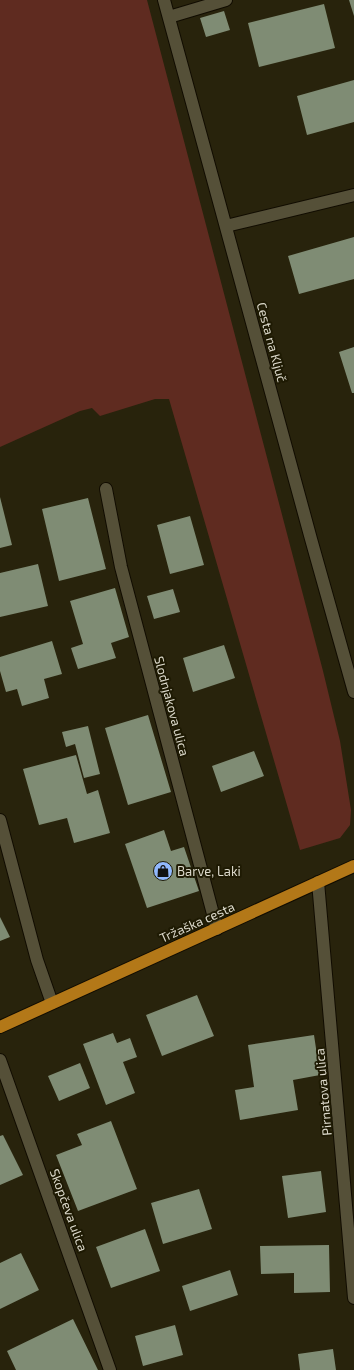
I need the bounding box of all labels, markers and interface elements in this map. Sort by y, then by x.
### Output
street label: Cesta na Ključ [254,300,290,384]
street label: Slodnjakova ulica [151,654,193,758]
shop icon: Barve, Laki [152,860,174,882]
place label: Barve, Laki [177,863,241,879]
street label: Tržaška cesta [157,898,237,946]
street label: Pirnatova ulica [311,1048,335,1136]
street label: Skopčeva ulica [47,1167,91,1253]

